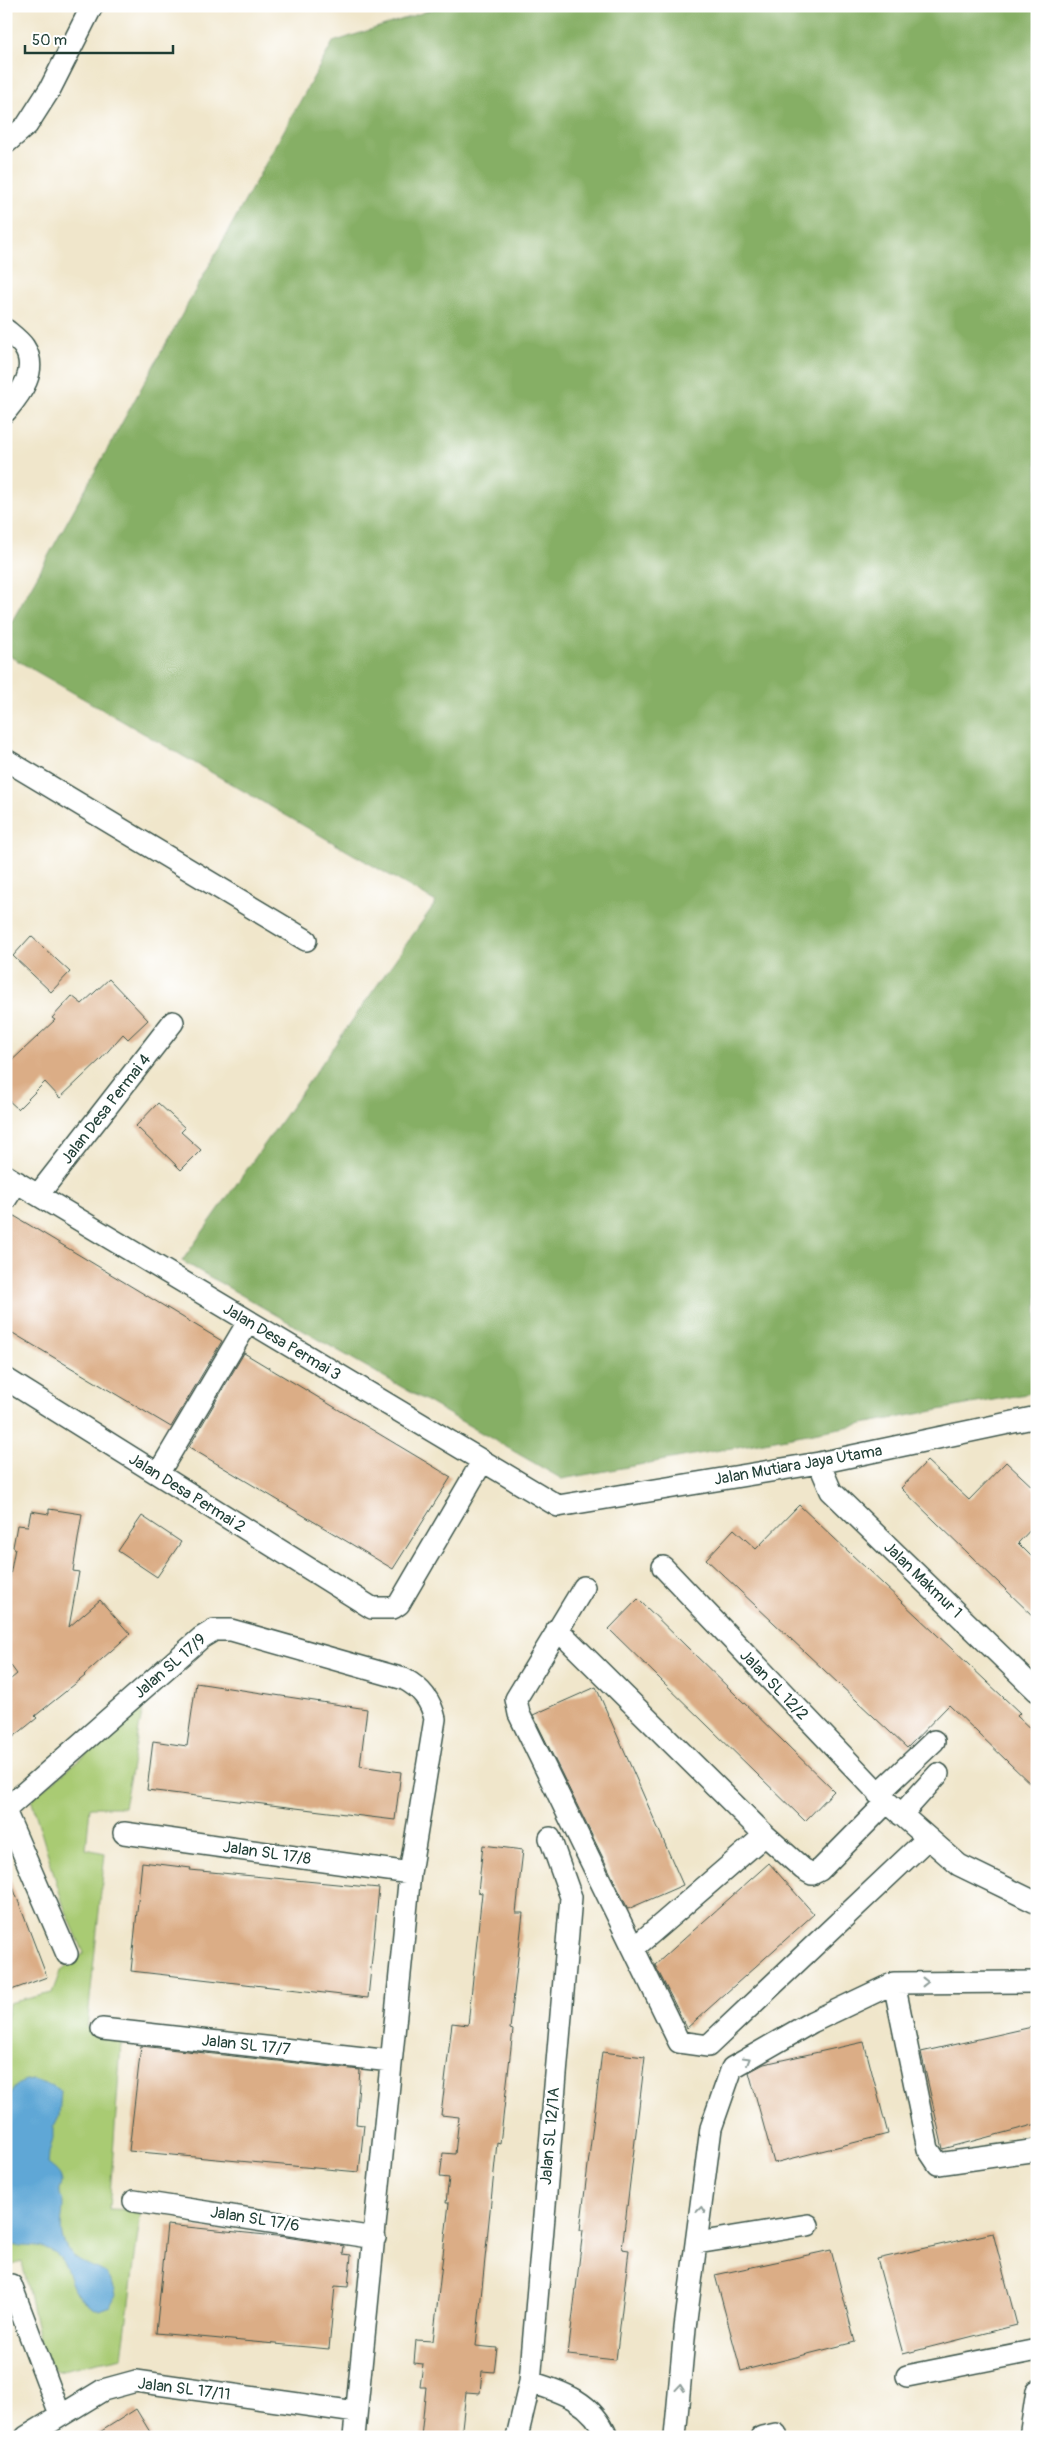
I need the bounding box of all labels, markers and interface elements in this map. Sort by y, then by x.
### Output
scale bar [25,22,172,54]
text: 50 m [32,31,67,50]
street label: Jalan Desa Permai 4 [57,1050,155,1168]
street label: Jalan Desa Permai 3 [220,1299,345,1385]
street label: Jalan Mutiara Jaya Utama [712,1440,884,1490]
street label: Jalan Desa Permai 2 [125,1449,249,1537]
street label: Jalan Makmur 1 [879,1537,967,1623]
street label: Jalan SL 17/9 [130,1629,210,1703]
street label: Jalan SL 12/2 [736,1646,813,1724]
street label: Jalan SL 17/8 [222,1837,312,1869]
one-way arrow [922,1977,930,1987]
street label: Jalan SL 17/7 [201,2030,292,2060]
one-way arrow [742,2056,751,2066]
street label: Jalan SL 12/1A [536,2086,564,2186]
street label: Jalan SL 17/6 [209,2202,301,2236]
one-way arrow [695,2205,706,2213]
street label: Jalan SL 17/11 [137,2373,231,2405]
one-way arrow [674,2384,685,2392]

